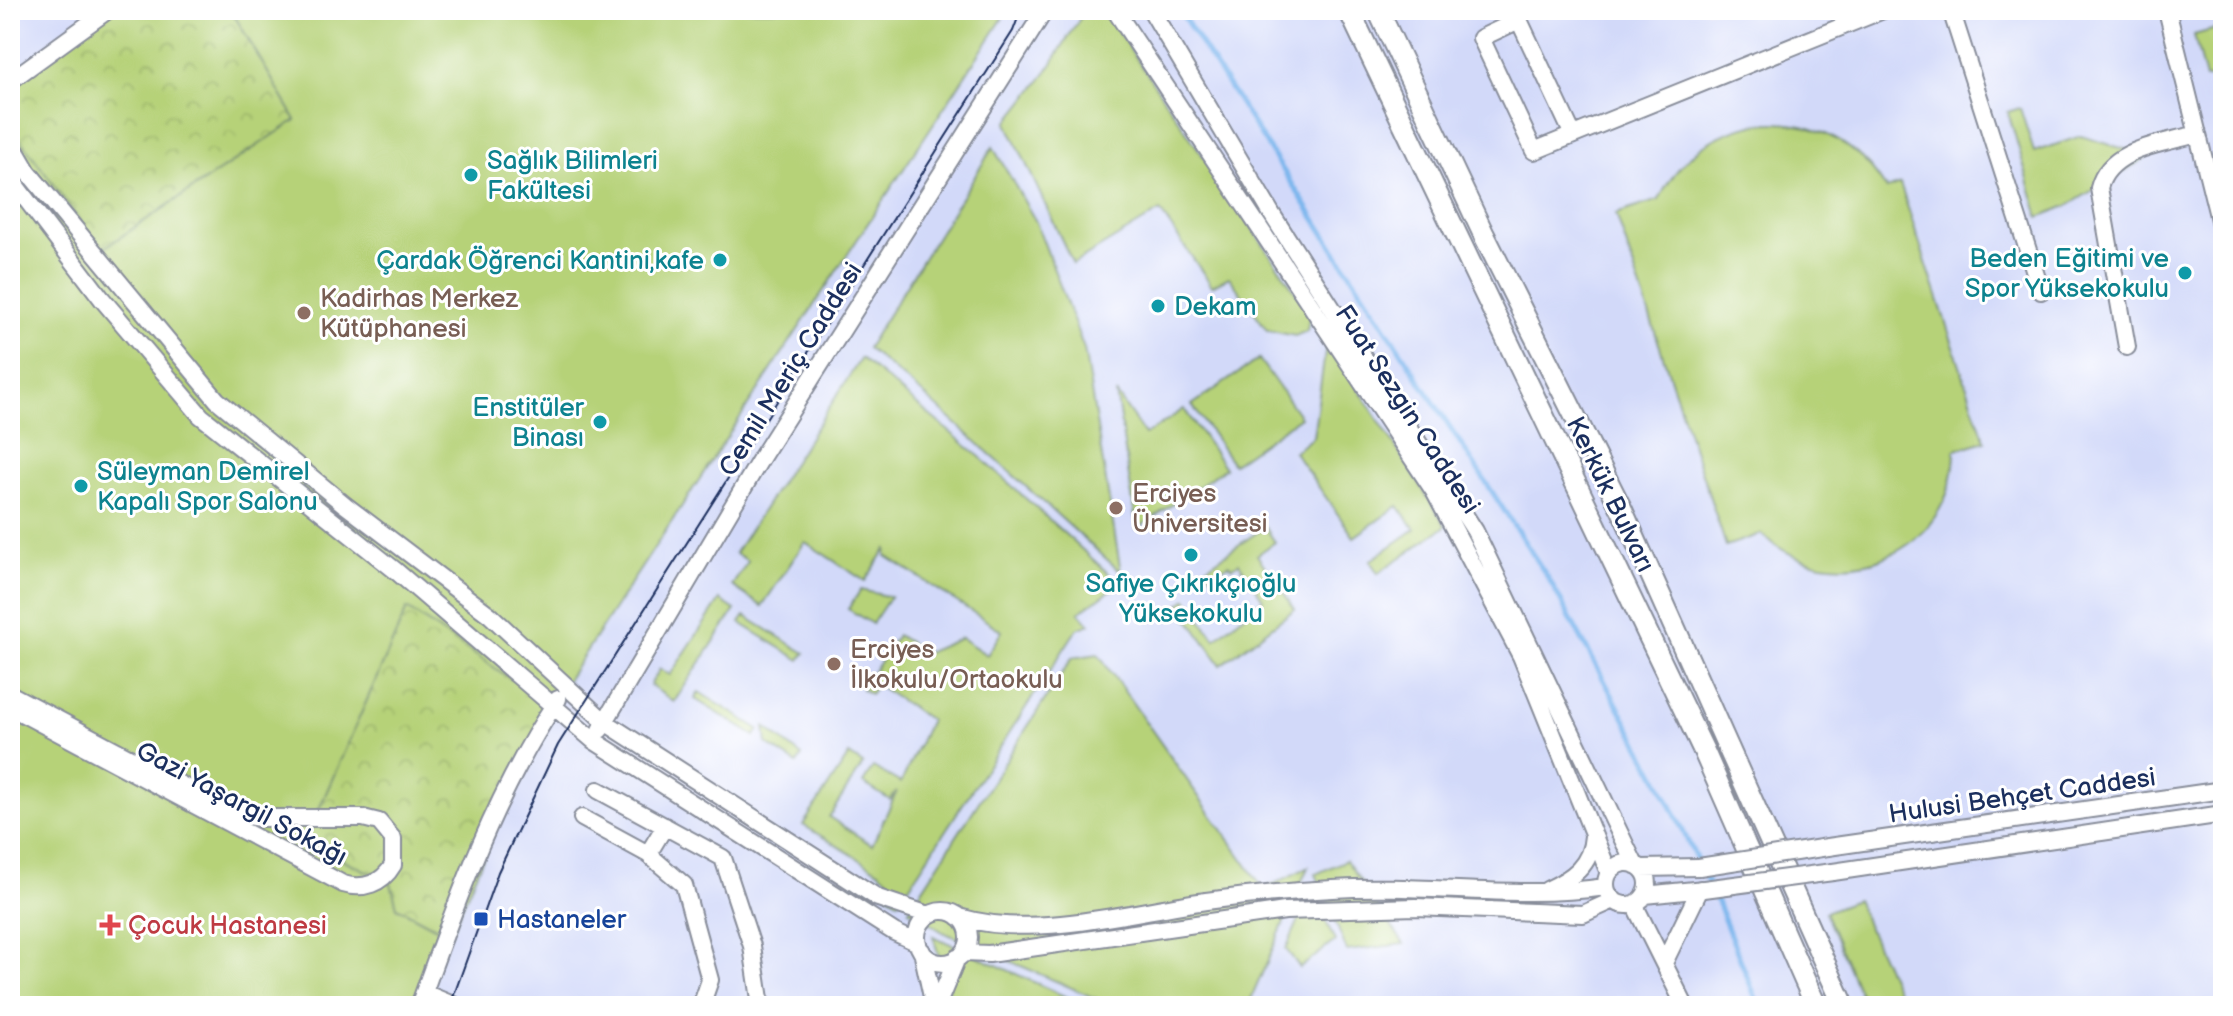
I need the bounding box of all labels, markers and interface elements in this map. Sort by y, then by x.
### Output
place label: Sağlık Bilimleri Fakültesi [487,146,658,207]
marker: Sağlık Bilimleri Fakültesi [462,166,480,184]
place label: Beden Eğitimi ve Spor Yüksekokulu [1965,244,2169,305]
place label: Çardak Öğrenci Kantini,kafe [376,245,704,277]
marker: Çardak Öğrenci Kantini,kafe [711,251,729,269]
street label: Cemil Meriç Caddesi [713,257,870,482]
marker: Beden Eğitimi ve Spor Yüksekokulu [2176,264,2194,282]
place label: Kadirhas Merkez Kütüphanesi [320,284,519,345]
place label: Dekam [1174,292,1257,323]
marker: Dekam [1149,297,1167,315]
street label: Fuat Sezgin Caddesi [1328,300,1486,520]
marker: Kadirhas Merkez Kütüphanesi [295,304,313,322]
place label: Enstitüler Binası [472,393,585,454]
street label: Kerkük Bulvarı [1559,412,1661,577]
marker: Enstitüler Binası [591,413,609,431]
place label: Süleyman Demirel Kapalı Spor Salonu [97,457,318,518]
marker: Süleyman Demirel Kapalı Spor Salonu [72,477,90,495]
place label: Erciyes Üniversitesi [1132,479,1268,540]
marker: Erciyes Üniversitesi [1107,499,1125,517]
marker: Safiye Çıkrıkçıoğlu Yüksekokulu [1182,546,1200,564]
place label: Safiye Çıkrıkçıoğlu Yüksekokulu [1086,569,1296,630]
place label: Erciyes İlkokulu/Ortaokulu [850,635,1063,696]
marker: Erciyes İlkokulu/Ortaokulu [825,655,843,673]
street label: Gazi Yaşargil Sokağı [131,736,352,873]
street label: Hulusi Behçet Caddesi [1887,762,2158,831]
place label: Hastaneler [497,905,627,936]
marker: Hastaneler [472,910,490,928]
place label: Çocuk Hastanesi [128,911,327,942]
marker: Çocuk Hastanesi [99,914,121,936]

